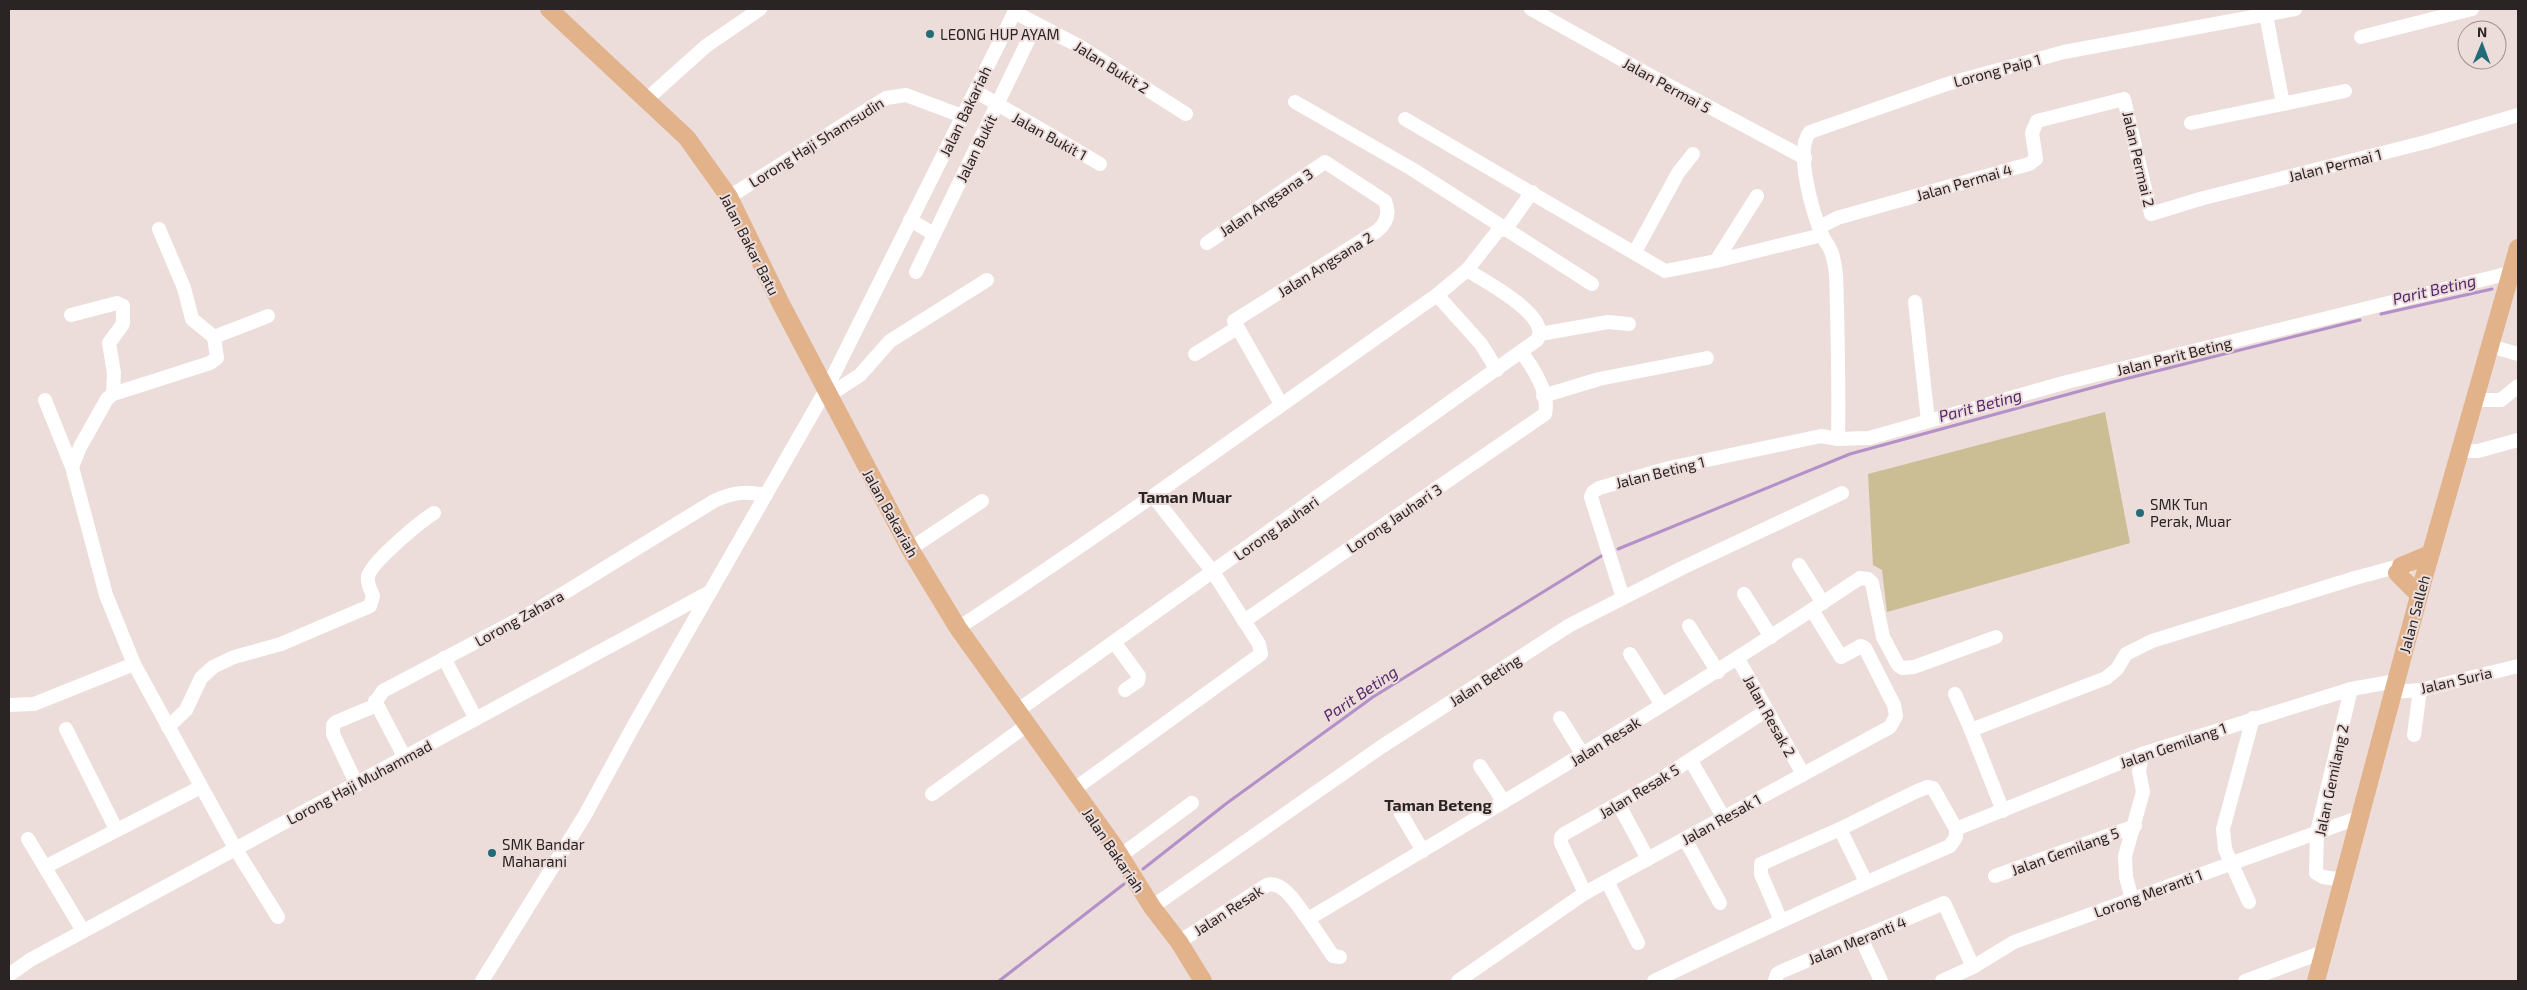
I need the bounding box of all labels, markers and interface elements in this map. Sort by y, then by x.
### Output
north arrow [2457,20,2507,70]
text: N [2477,23,2487,40]
place label: LEONG HUP AYAM [940,25,1060,43]
marker: LEONG HUP AYAM [924,28,936,40]
street label: Jalan Bukit 2 [1071,37,1153,97]
street label: Lorong Paip 1 [1951,50,2043,90]
street label: Jalan Permai 5 [1620,54,1714,116]
street label: Jalan Bakariah [935,63,995,159]
street label: Lorong Haji Shamsudin [745,93,887,192]
street label: Jalan Bukit 1 [1010,108,1090,164]
street label: Jalan Permai 2 [2119,109,2159,209]
street label: Jalan Bukit [952,111,1000,185]
street label: Jalan Permai 1 [2287,145,2383,185]
street label: Jalan Permai 4 [1914,160,2014,204]
street label: Jalan Angsana 3 [1216,164,1316,240]
street label: Jalan Bakar Batu [716,190,784,298]
street label: Jalan Angsana 2 [1274,228,1376,300]
water label: Parit Beting [2390,270,2478,308]
street label: Jalan Parit Beting [2115,333,2234,379]
water label: Parit Beting [1936,385,2024,425]
street label: Jalan Beting 1 [1614,452,1706,492]
street label: Jalan Bakariah [859,466,923,560]
street label: Lorong Jauhari 3 [1343,480,1445,556]
district label: Taman Muar [1138,487,1232,506]
street label: Lorong Jauhari [1230,492,1322,564]
place label: SMK Tun Perak, Muar [2150,495,2231,530]
marker: SMK Tun Perak, Muar [2134,507,2146,519]
street label: Jalan Salleh [2395,573,2433,655]
street label: Lorong Zahara [471,586,567,650]
street label: Jalan Beting [1446,650,1525,710]
water label: Parit Beting [1319,661,1401,725]
street label: Jalan Suria [2418,663,2494,697]
street label: Jalan Resak 2 [1740,672,1800,760]
street label: Jalan Resak [1567,712,1644,770]
street label: Jalan Gemilang 1 [2117,718,2229,772]
street label: Jalan Gemilang 2 [2310,722,2352,838]
street label: Lorong Haji Muhammad [283,736,435,829]
street label: Jalan Resak 5 [1596,760,1682,822]
street label: Jalan Resak 1 [1678,790,1764,848]
district label: Taman Beteng [1384,795,1492,814]
street label: Jalan Bakariah [1079,804,1149,896]
street label: Jalan Gemilang 5 [2009,823,2121,879]
place label: SMK Bandar Maharani [502,835,585,870]
marker: SMK Bandar Maharani [486,847,498,859]
street label: Lorong Meranti 1 [2091,865,2205,921]
street label: Jalan Resak [1190,881,1266,939]
street label: Jalan Meranti 4 [1805,912,1909,968]

